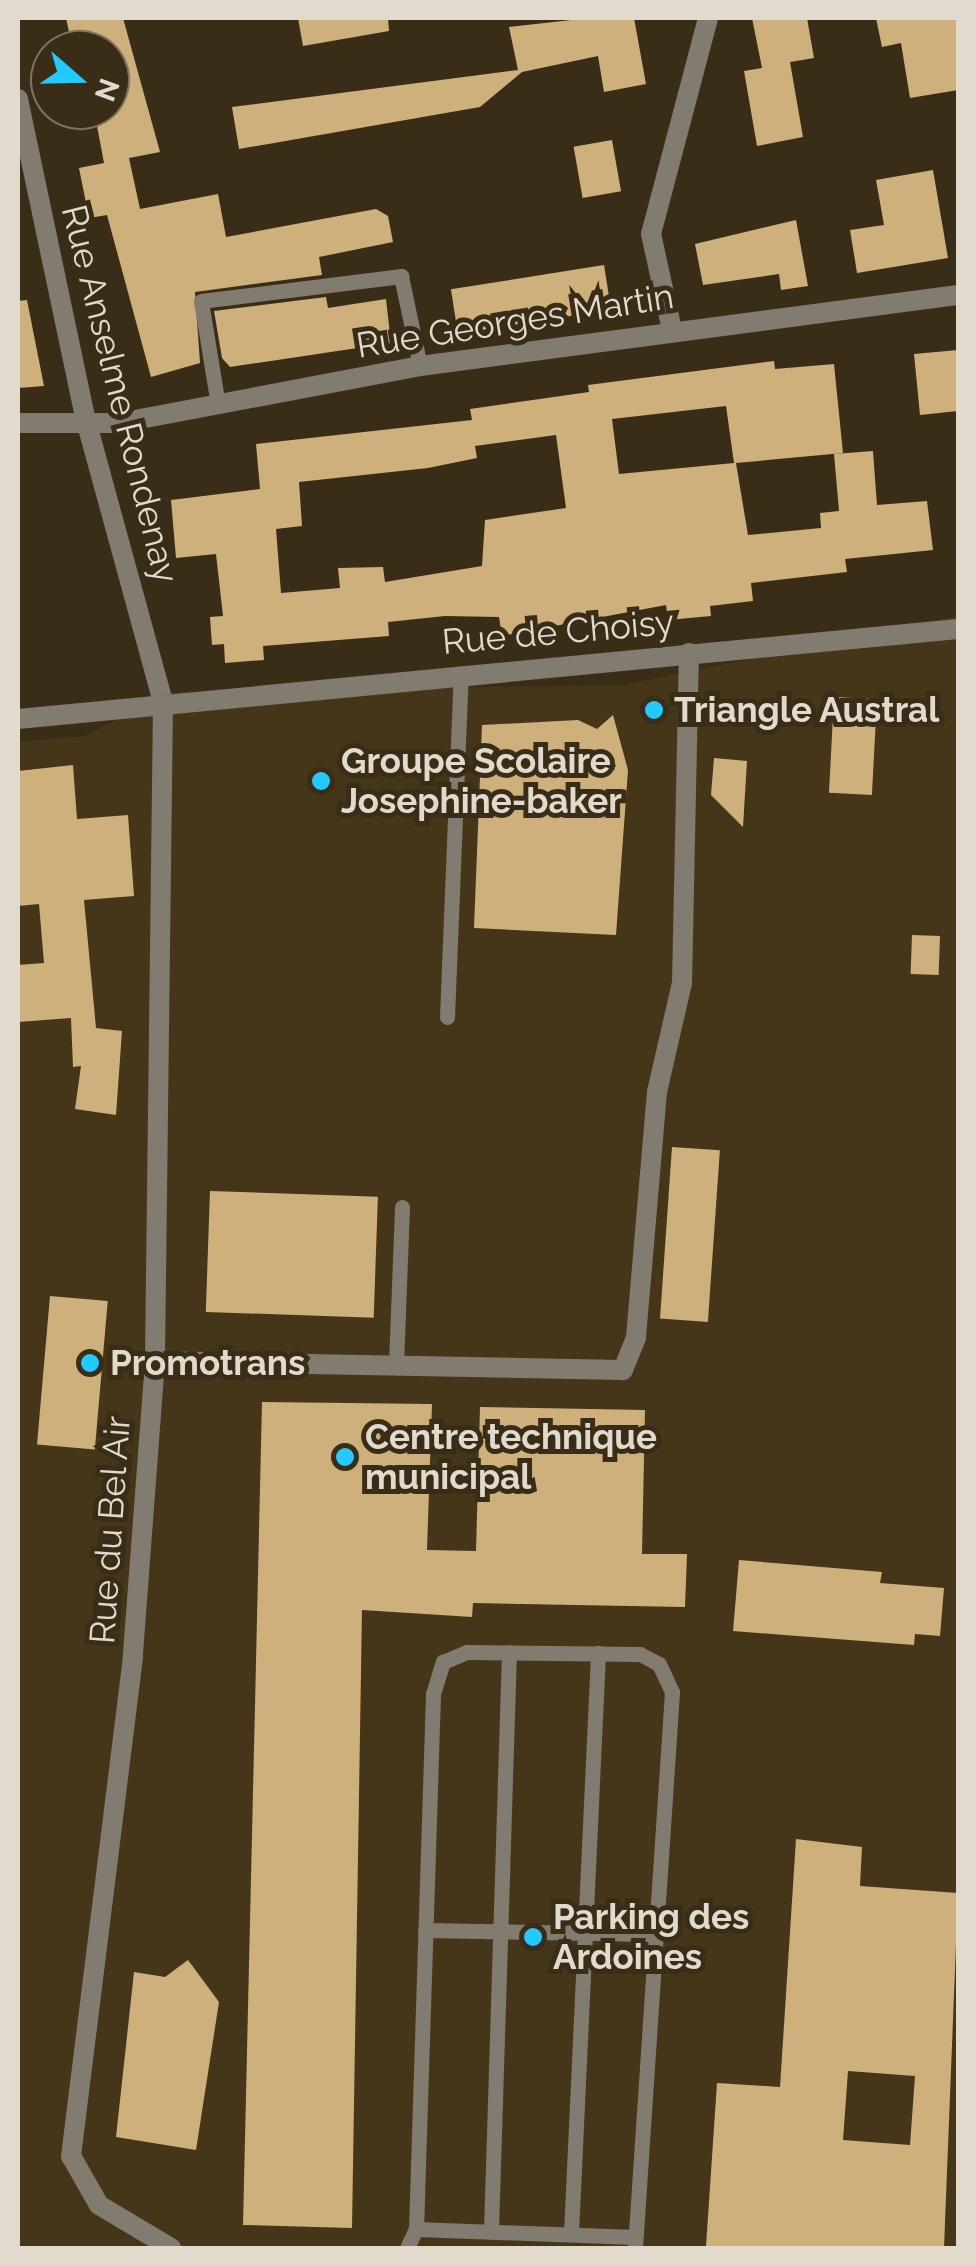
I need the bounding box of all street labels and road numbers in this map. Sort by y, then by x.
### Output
street label: Rue Anselme Rondenay [53,200,187,588]
street label: Rue Georges Martin [353,275,677,367]
street label: Rue de Choisy [440,601,676,663]
street label: Rue du Bel Air [81,1414,139,1646]

